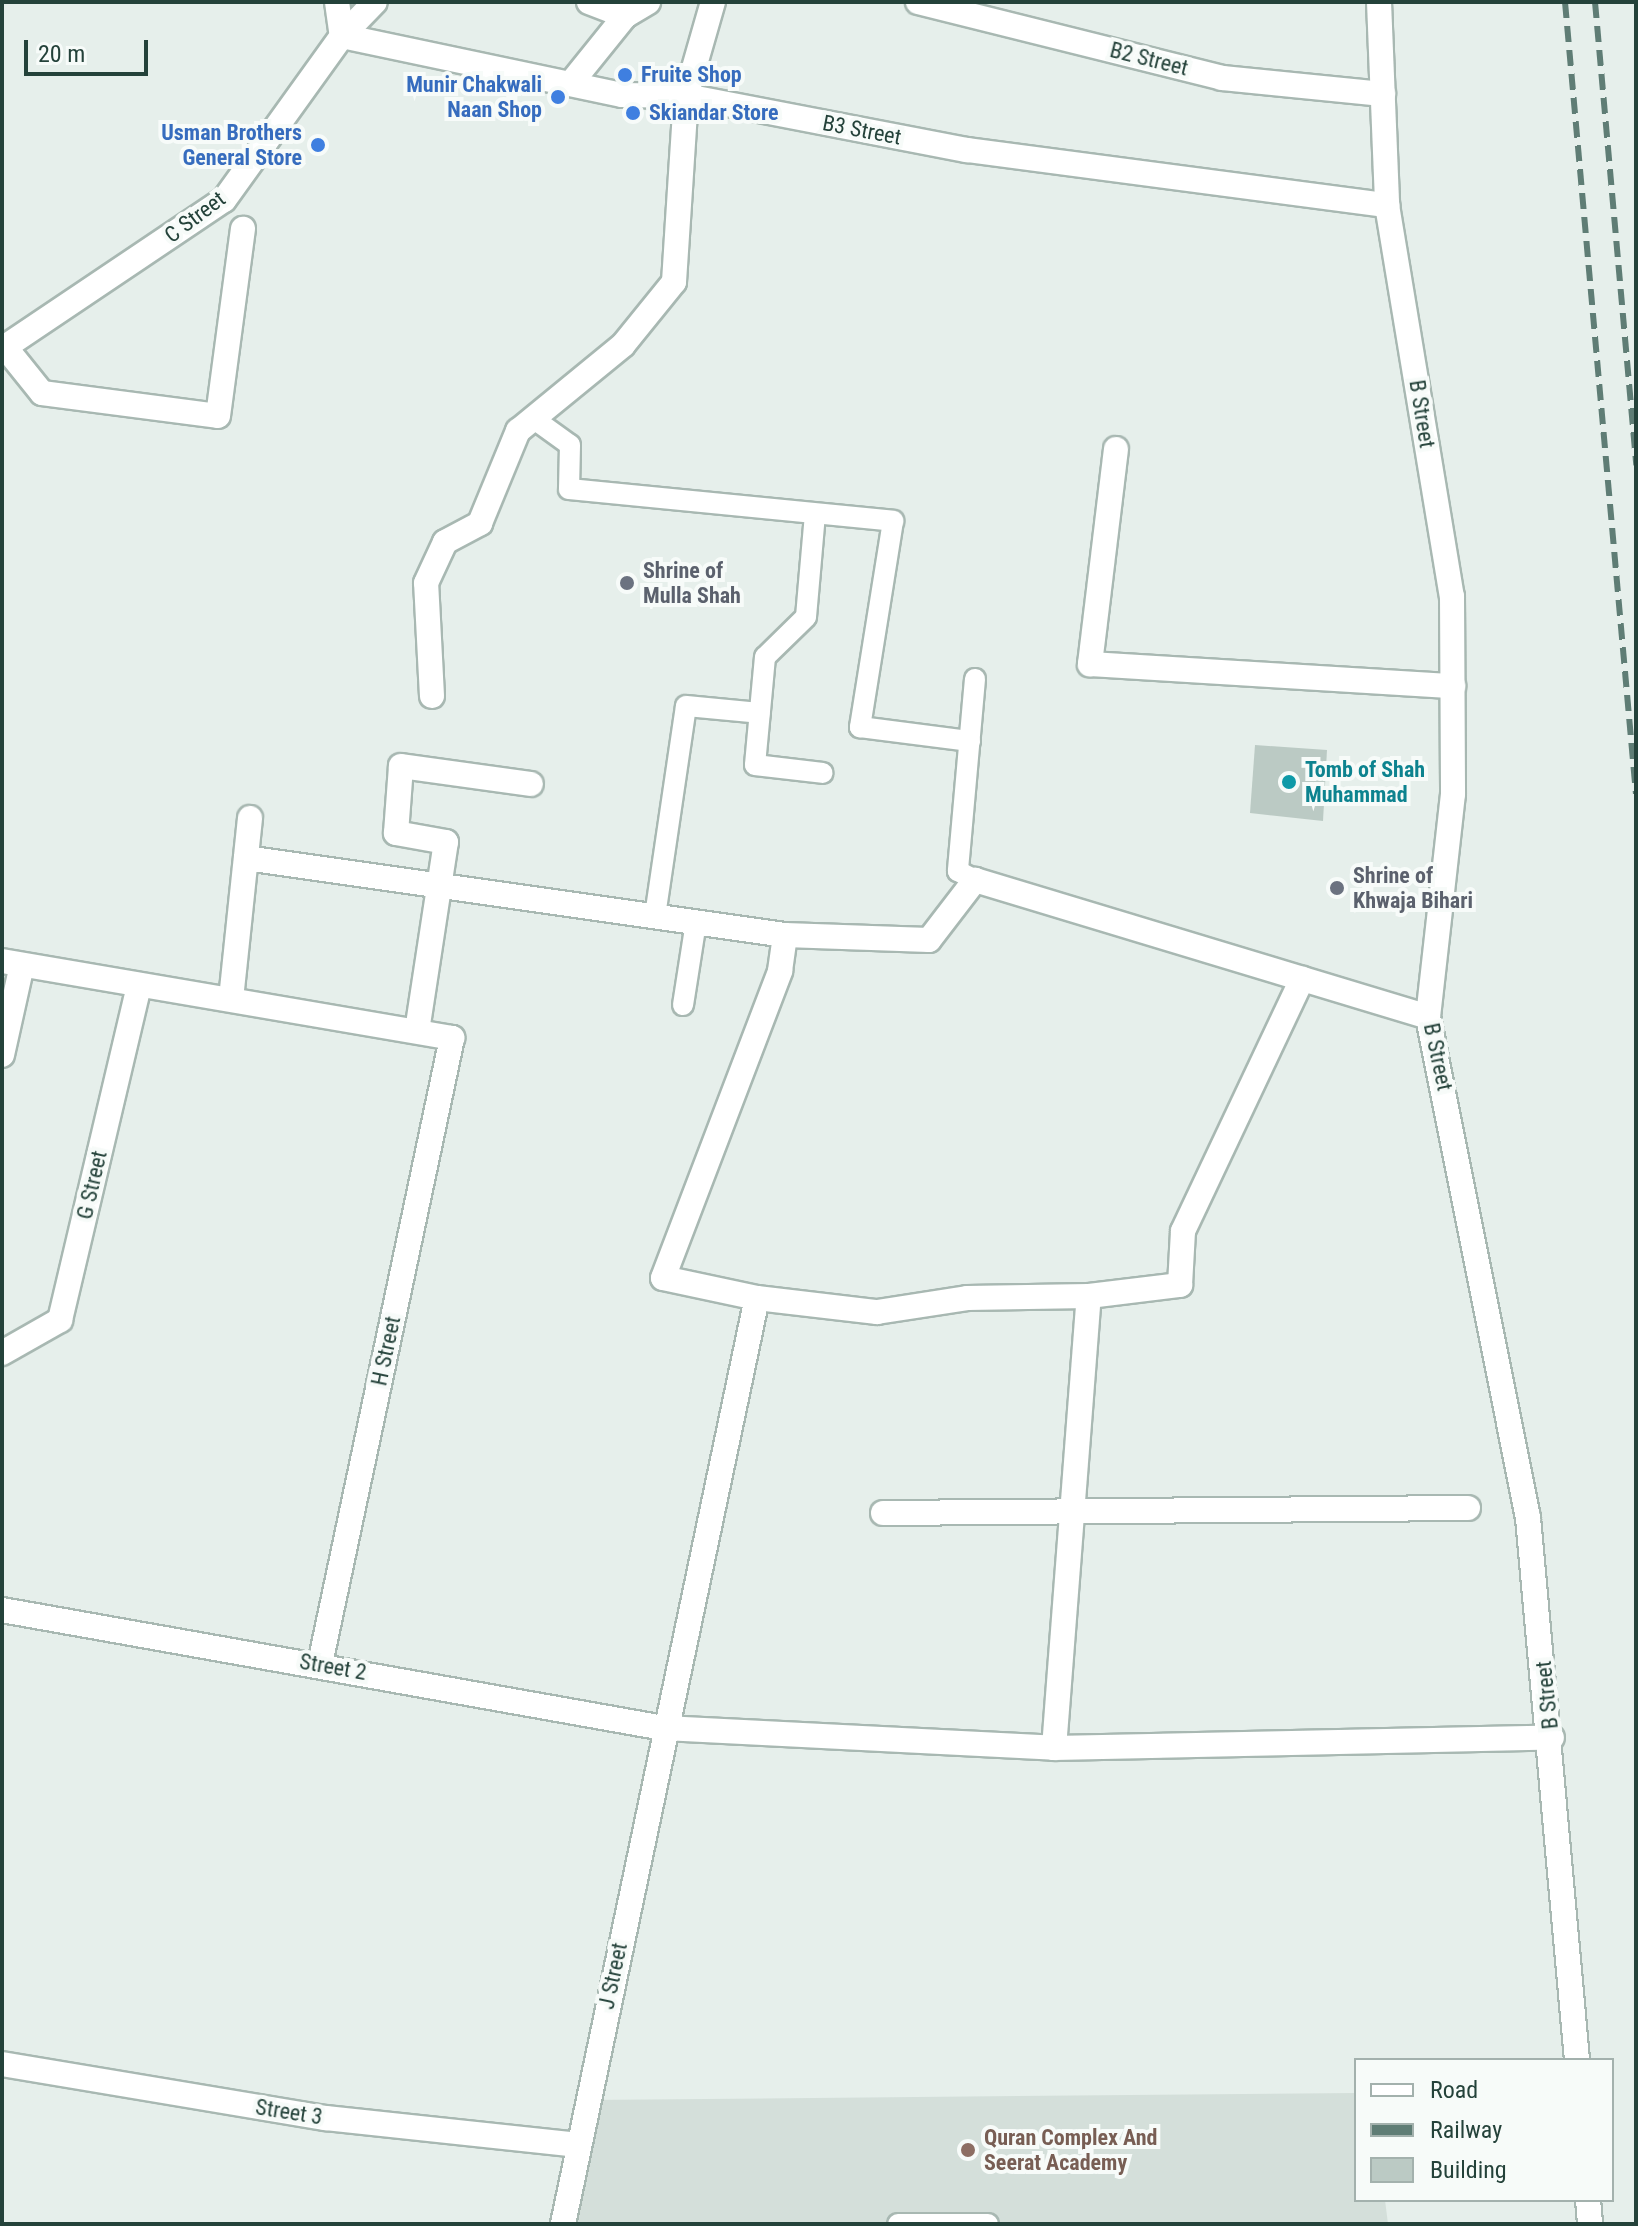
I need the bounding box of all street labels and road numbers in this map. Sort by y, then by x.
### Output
street label: B2 Street [1107,37,1191,81]
street label: B3 Street [820,109,904,151]
street label: C Street [159,186,231,248]
street label: B Street [1404,378,1440,450]
street label: B Street [1418,1021,1458,1093]
street label: G Street [71,1148,113,1222]
street label: H Street [366,1314,406,1388]
street label: Street 2 [297,1648,369,1686]
street label: B Street [1530,1660,1564,1730]
street label: J Street [593,1940,633,2012]
street label: Street 3 [254,2094,324,2130]

